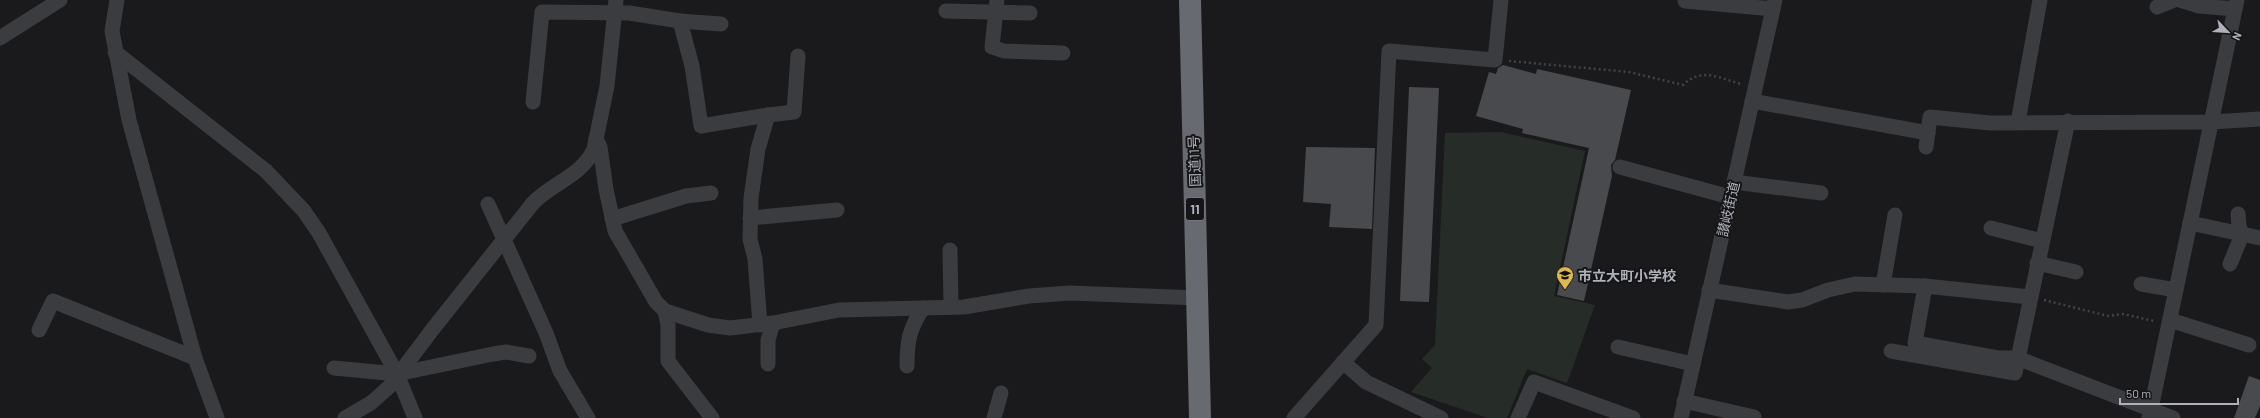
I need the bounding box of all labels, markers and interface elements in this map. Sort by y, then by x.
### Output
north arrow [2208,12,2248,52]
text: N [2230,30,2245,43]
street label: 国道11号 [1185,135,1203,187]
street label: 讃岐街道 [1713,180,1743,238]
road number: 11 [1186,198,1204,220]
school or university icon: 市立大町小学校 [1555,265,1575,290]
place label: 市立大町小学校 [1578,267,1676,284]
scale bar [2120,380,2238,406]
text: 50 m [2126,386,2151,400]

